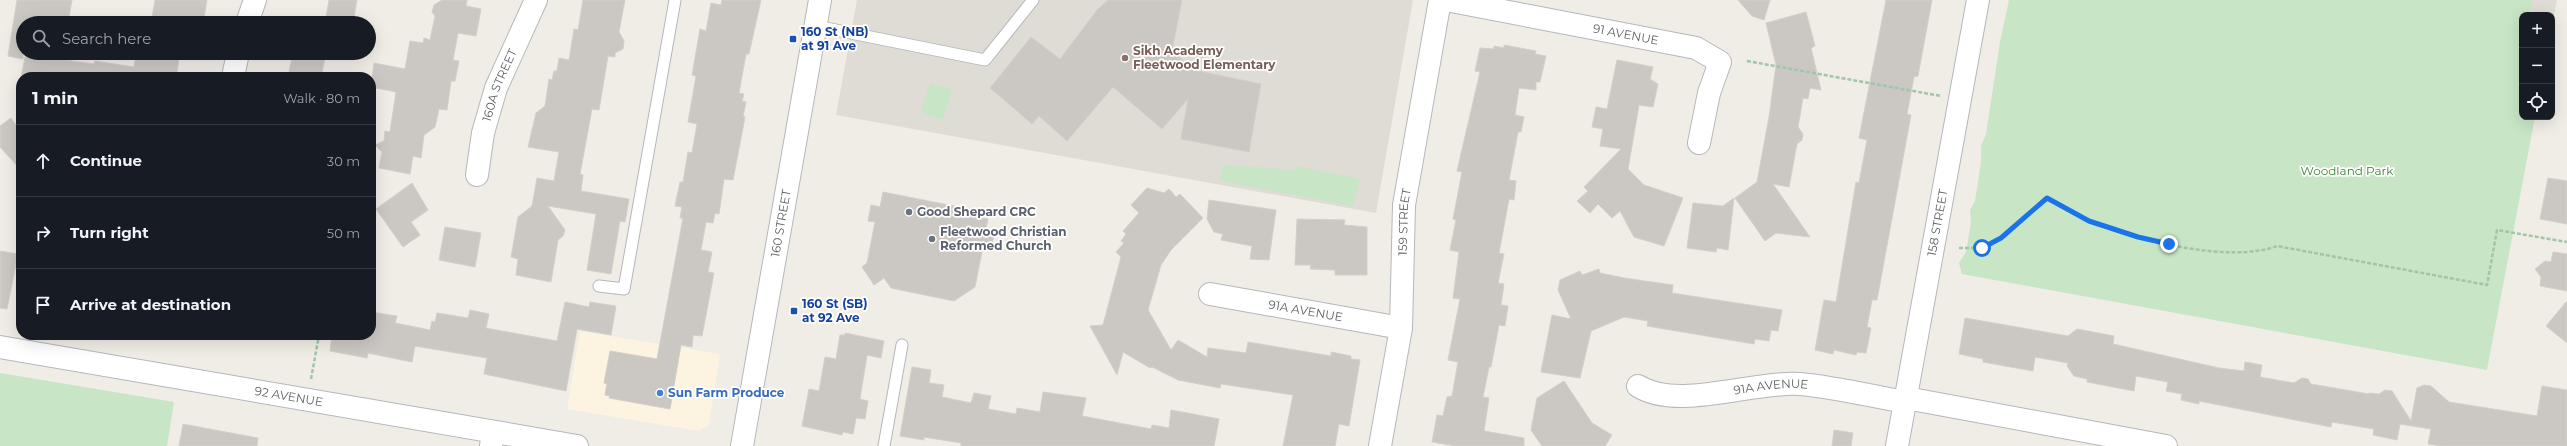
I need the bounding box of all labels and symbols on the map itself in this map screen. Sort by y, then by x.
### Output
street label: 91 AVENUE [1592,20,1660,48]
place label: 160 St (NB) at 91 Ave [801,24,869,53]
marker: 160 St (NB) at 91 Ave [788,34,798,44]
place label: Sikh Academy Fleetwood Elementary [1133,43,1276,72]
street label: 160A STREET [479,46,520,123]
marker: Sikh Academy Fleetwood Elementary [1120,53,1130,63]
park label: Woodland Park [2301,163,2394,178]
street label: 159 STREET [1395,187,1414,256]
street label: 160 STREET [767,188,794,258]
street label: 158 STREET [1924,188,1951,257]
place label: Good Shepard CRC [917,204,1036,219]
marker: Good Shepard CRC [904,207,914,217]
place label: Fleetwood Christian Reformed Church [940,224,1067,253]
marker: Fleetwood Christian Reformed Church [927,234,937,244]
route end [2160,235,2178,253]
route start [1973,239,1991,257]
place label: 160 St (SB) at 92 Ave [802,296,868,325]
street label: 91A AVENUE [1267,297,1344,324]
marker: 160 St (SB) at 92 Ave [789,306,799,316]
street label: 91A AVENUE [1732,376,1809,398]
street label: 92 AVENUE [254,383,324,409]
place label: Sun Farm Produce [668,385,785,400]
marker: Sun Farm Produce [655,388,665,398]

